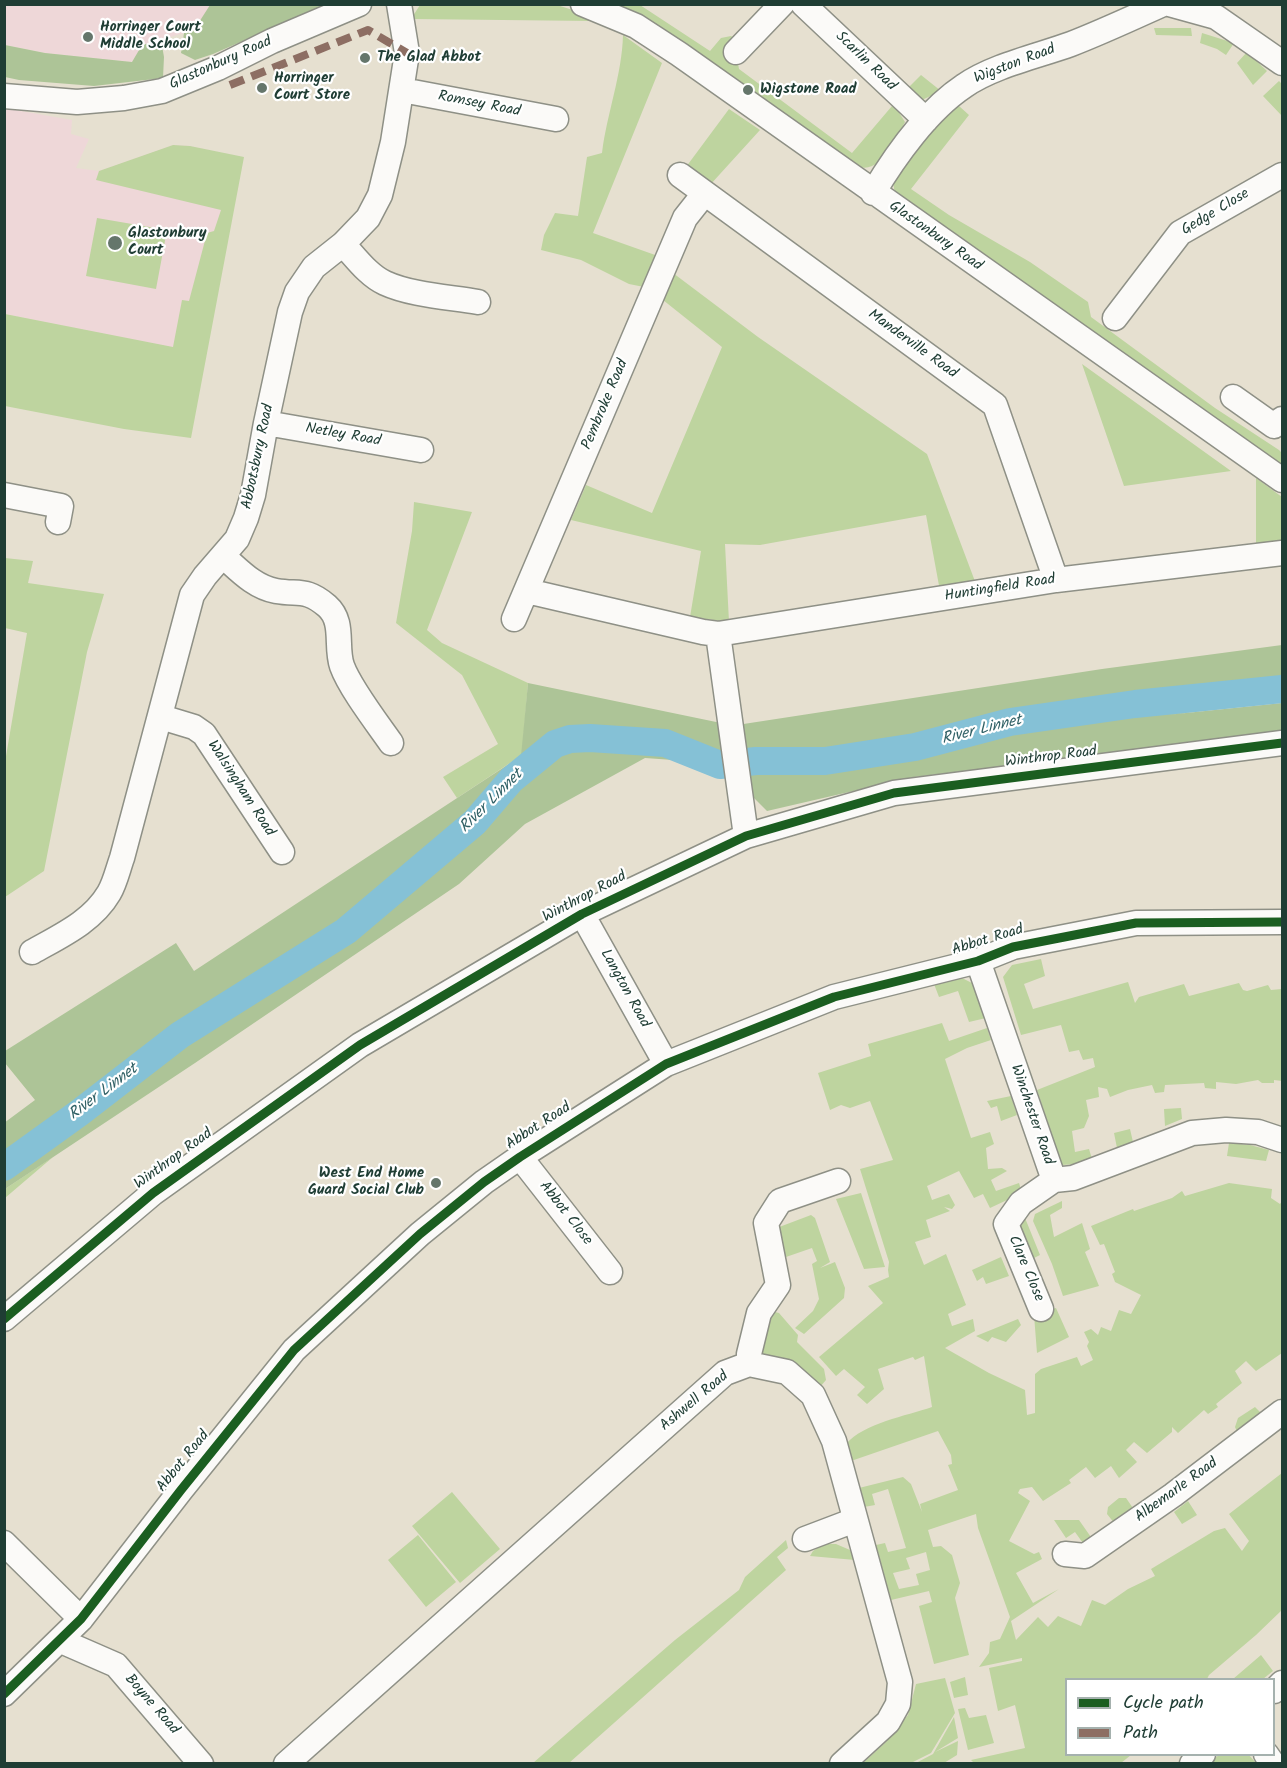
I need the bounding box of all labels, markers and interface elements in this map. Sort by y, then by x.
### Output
place label: Horringer Court Middle School [100,19,201,54]
street label: Scarlin Road [831,28,899,96]
marker: Horringer Court Middle School [81,30,95,44]
street label: Glastonbury Road [167,33,275,95]
street label: Wigston Road [972,41,1058,89]
place label: The Glad Abbot [377,49,481,67]
marker: The Glad Abbot [358,51,372,65]
place label: Horringer Court Store [274,70,350,105]
marker: Horringer Court Store [255,81,269,95]
place label: Wigstone Road [760,81,856,99]
marker: Wigstone Road [741,83,755,97]
street label: Romsey Road [436,88,522,122]
street label: Gedge Close [1179,186,1253,240]
street label: Glastonbury Road [885,198,985,276]
place label: Glastonbury Court [128,225,207,260]
marker: Glastonbury Court [106,234,124,252]
street label: Manderville Road [864,307,960,383]
street label: Pembroke Road [579,357,633,453]
street label: Abbotsbury Road [239,403,279,511]
street label: Netley Road [304,421,382,451]
street label: Huntingfield Road [943,571,1057,607]
water label: River Linnet [940,712,1024,750]
street label: Walsingham Road [202,738,278,840]
street label: Winthrop Road [1004,743,1098,773]
water label: River Linnet [456,766,528,838]
street label: Winthrop Road [540,868,630,928]
street label: Abbot Road [950,922,1026,960]
street label: Langton Road [595,947,653,1031]
water label: River Linnet [66,1061,142,1125]
street label: Winchester Road [1005,1063,1057,1167]
street label: Abbot Road [503,1099,575,1155]
street label: Winthrop Road [131,1126,217,1194]
place label: West End Home Guard Social Club [308,1165,424,1200]
marker: West End Home Guard Social Club [429,1176,443,1190]
street label: Abbot Close [534,1178,596,1250]
street label: Clare Close [1003,1233,1047,1305]
street label: Ashwell Road [657,1368,733,1436]
street label: Abbot Road [154,1428,214,1496]
street label: Albemarle Road [1132,1455,1222,1527]
street label: Boyne Road [120,1671,182,1739]
legend [1065,1678,1275,1756]
text: Cycle path [1123,1689,1204,1718]
text: Path [1123,1719,1158,1748]

